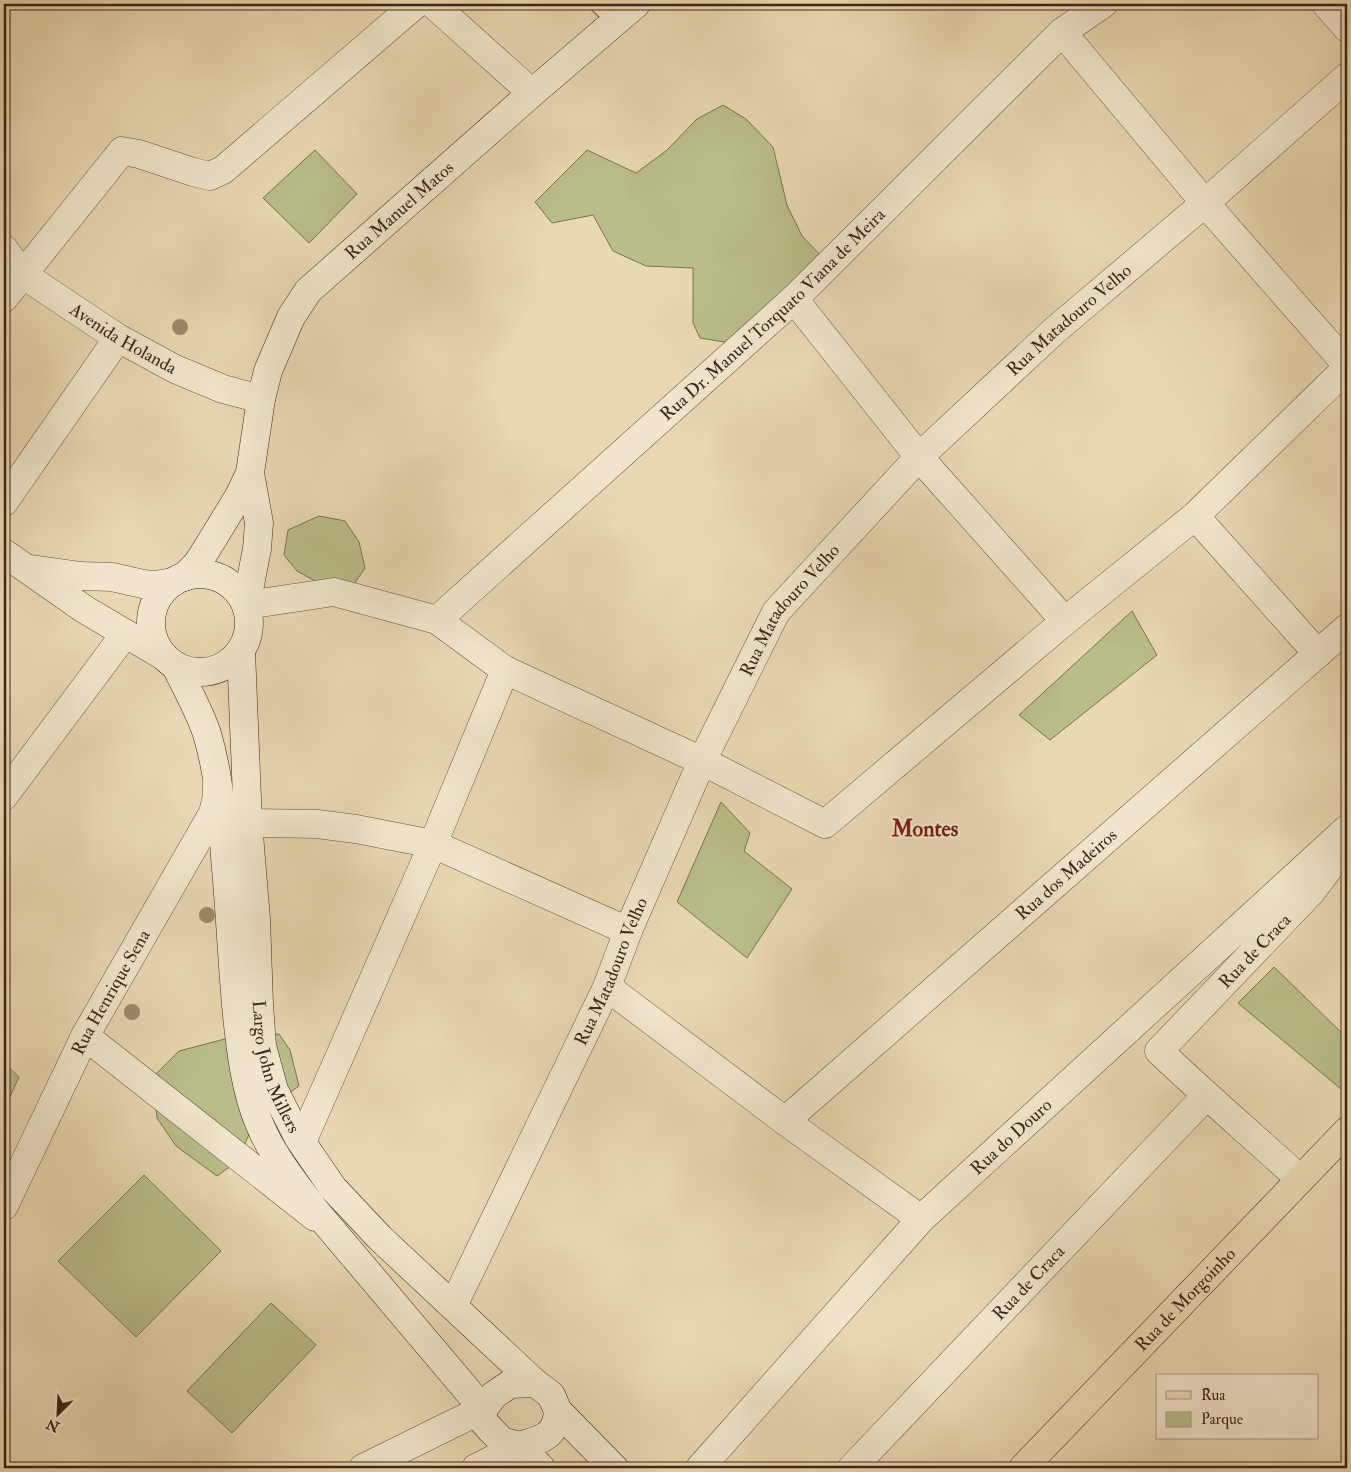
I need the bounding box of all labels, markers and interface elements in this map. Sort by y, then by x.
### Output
street label: Rua Manuel Matos [340,157,459,265]
street label: Rua Dr. Manuel Torquato Viana de Meira [655,203,891,426]
street label: Rua Matadouro Velho [1002,259,1137,381]
street label: Avenida Holanda [64,297,181,380]
street label: Rua Matadouro Velho [735,539,845,680]
district label: Montes [891,815,959,843]
street label: Rua dos Madeiros [1011,824,1122,926]
street label: Rua Matadouro Velho [569,894,653,1049]
street label: Rua de Craca [1214,908,1297,994]
street label: Rua Henrique Sena [67,925,156,1059]
street label: Largo John Millers [247,1000,305,1137]
street label: Rua do Douro [966,1094,1057,1180]
street label: Rua de Craca [988,1240,1070,1325]
street label: Rua de Morgoinho [1130,1243,1241,1356]
legend [1156,1374,1318,1440]
text: Rua [1201,1386,1226,1405]
north arrow [32,1390,82,1440]
text: Parque [1201,1410,1243,1429]
text: N [43,1415,63,1436]

